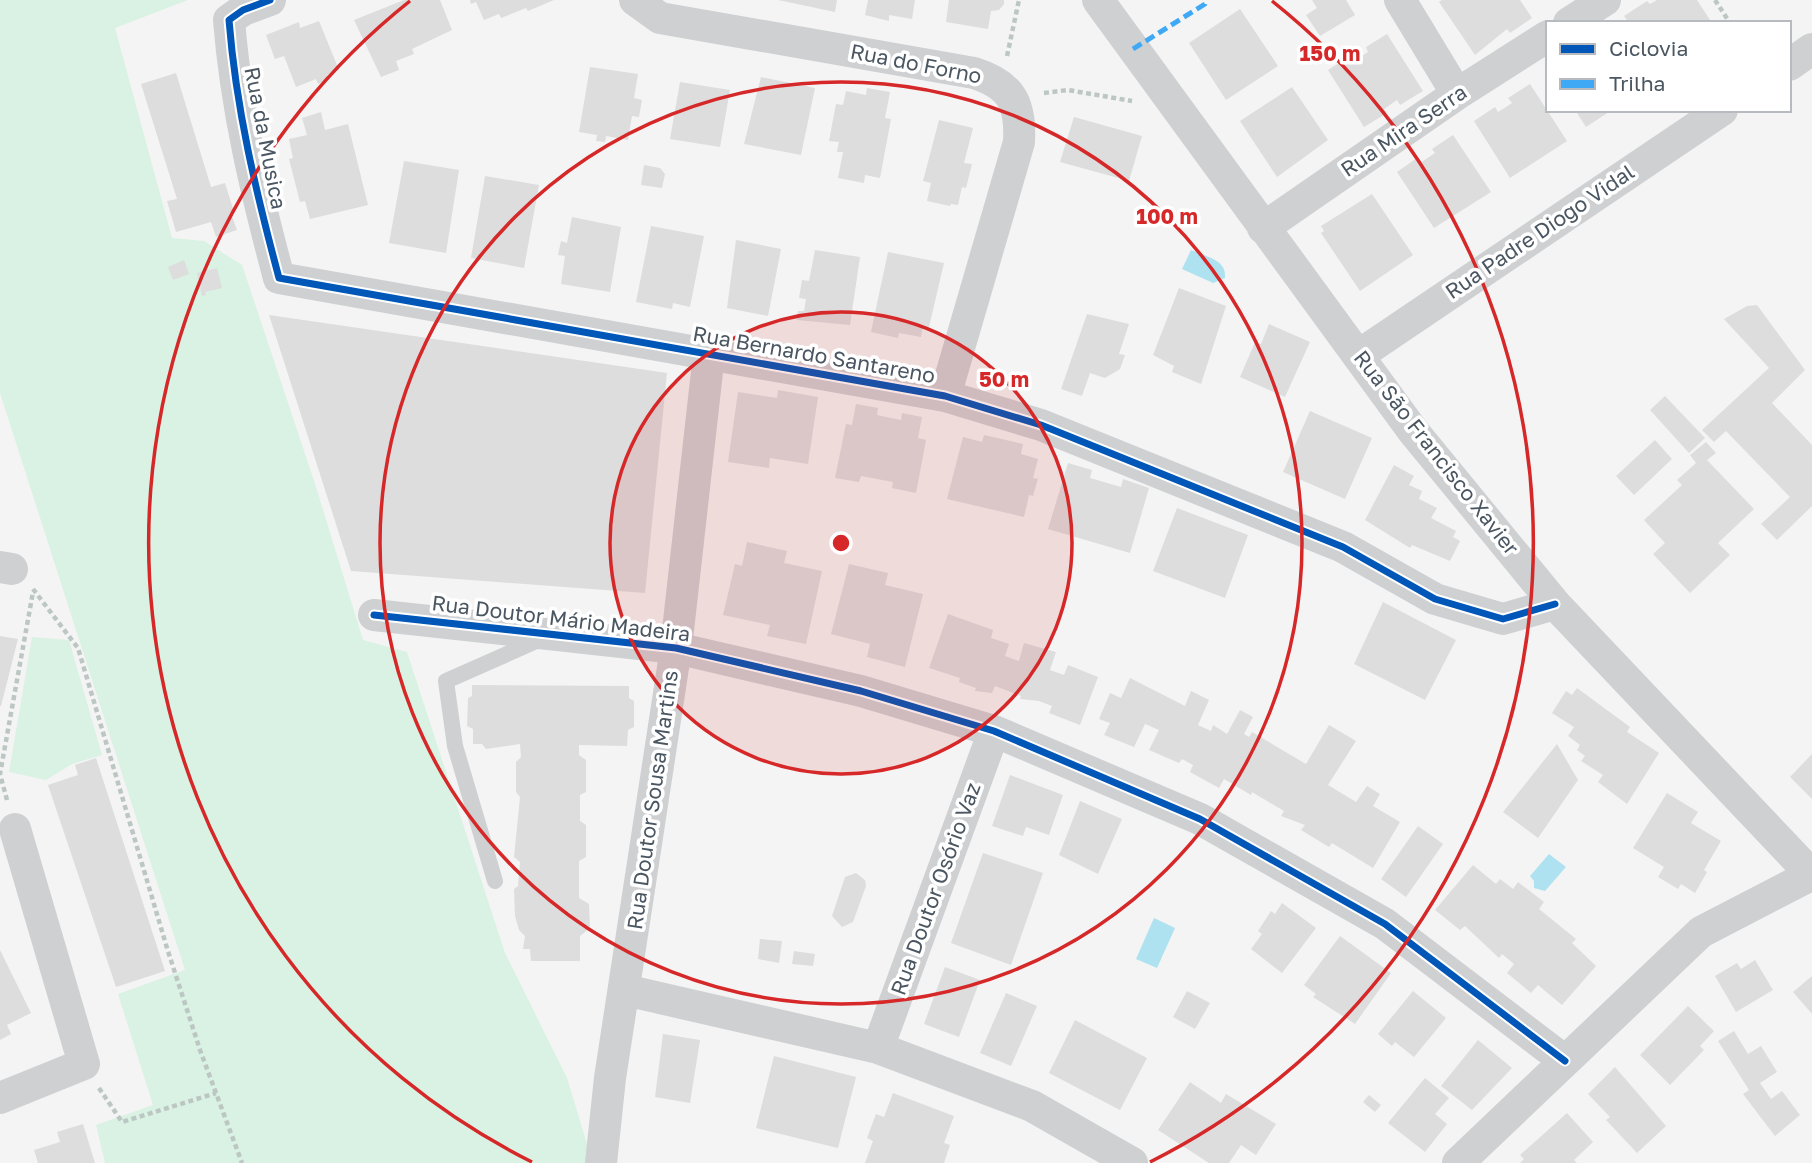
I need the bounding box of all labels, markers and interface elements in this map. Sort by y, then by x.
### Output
legend [1546,21,1791,112]
text: Ciclovia [1609,35,1688,61]
street label: Rua do Forno [848,38,984,88]
text: 150 m [1300,40,1360,66]
street label: Rua da Musica [239,64,293,211]
text: Trilha [1609,70,1665,96]
street label: Rua Mira Serra [1336,79,1471,182]
street label: Rua Padre Diogo Vidal [1440,158,1639,304]
text: 100 m [1136,203,1198,229]
street label: Rua Bernardo Santareno [691,320,937,388]
street label: Rua São Francisco Xavier [1349,345,1525,560]
text: 50 m [979,366,1029,392]
centre of rings [829,531,853,555]
street label: Rua Doutor Mário Madeira [430,589,692,647]
street label: Rua Doutor Sousa Martins [621,668,683,931]
street label: Rua Doutor Osório Vaz [884,779,986,999]

